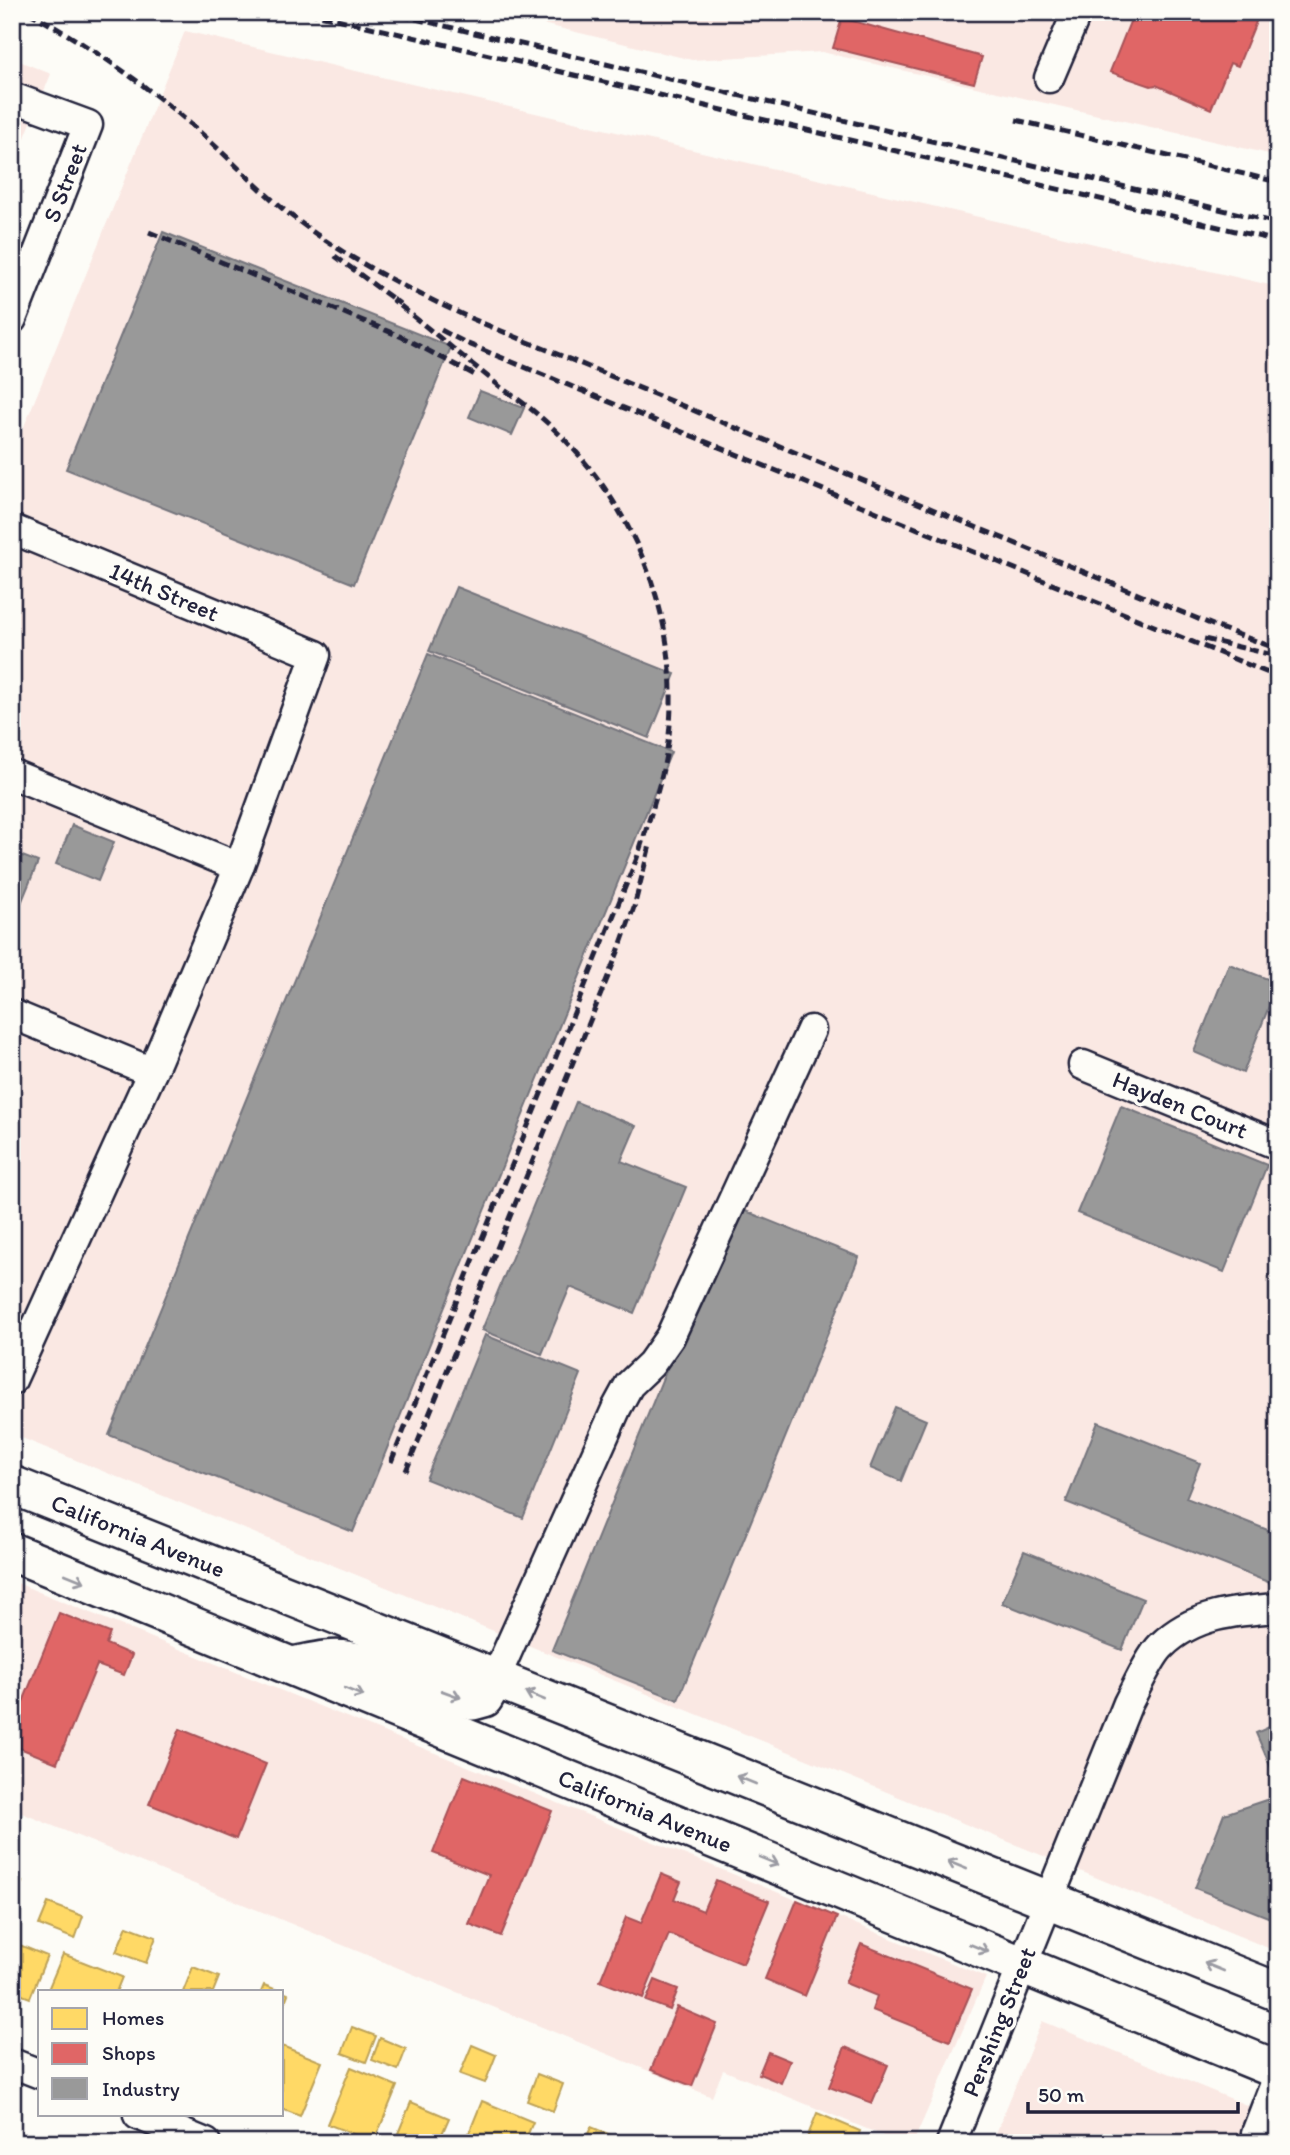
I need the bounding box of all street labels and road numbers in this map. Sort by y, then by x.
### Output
street label: S Street [36,139,93,226]
street label: 14th Street [105,556,223,628]
street label: Hayden Court [1109,1064,1252,1145]
street label: California Avenue [47,1487,229,1584]
street label: California Avenue [554,1762,736,1859]
street label: Pershing Street [955,1943,1042,2101]

